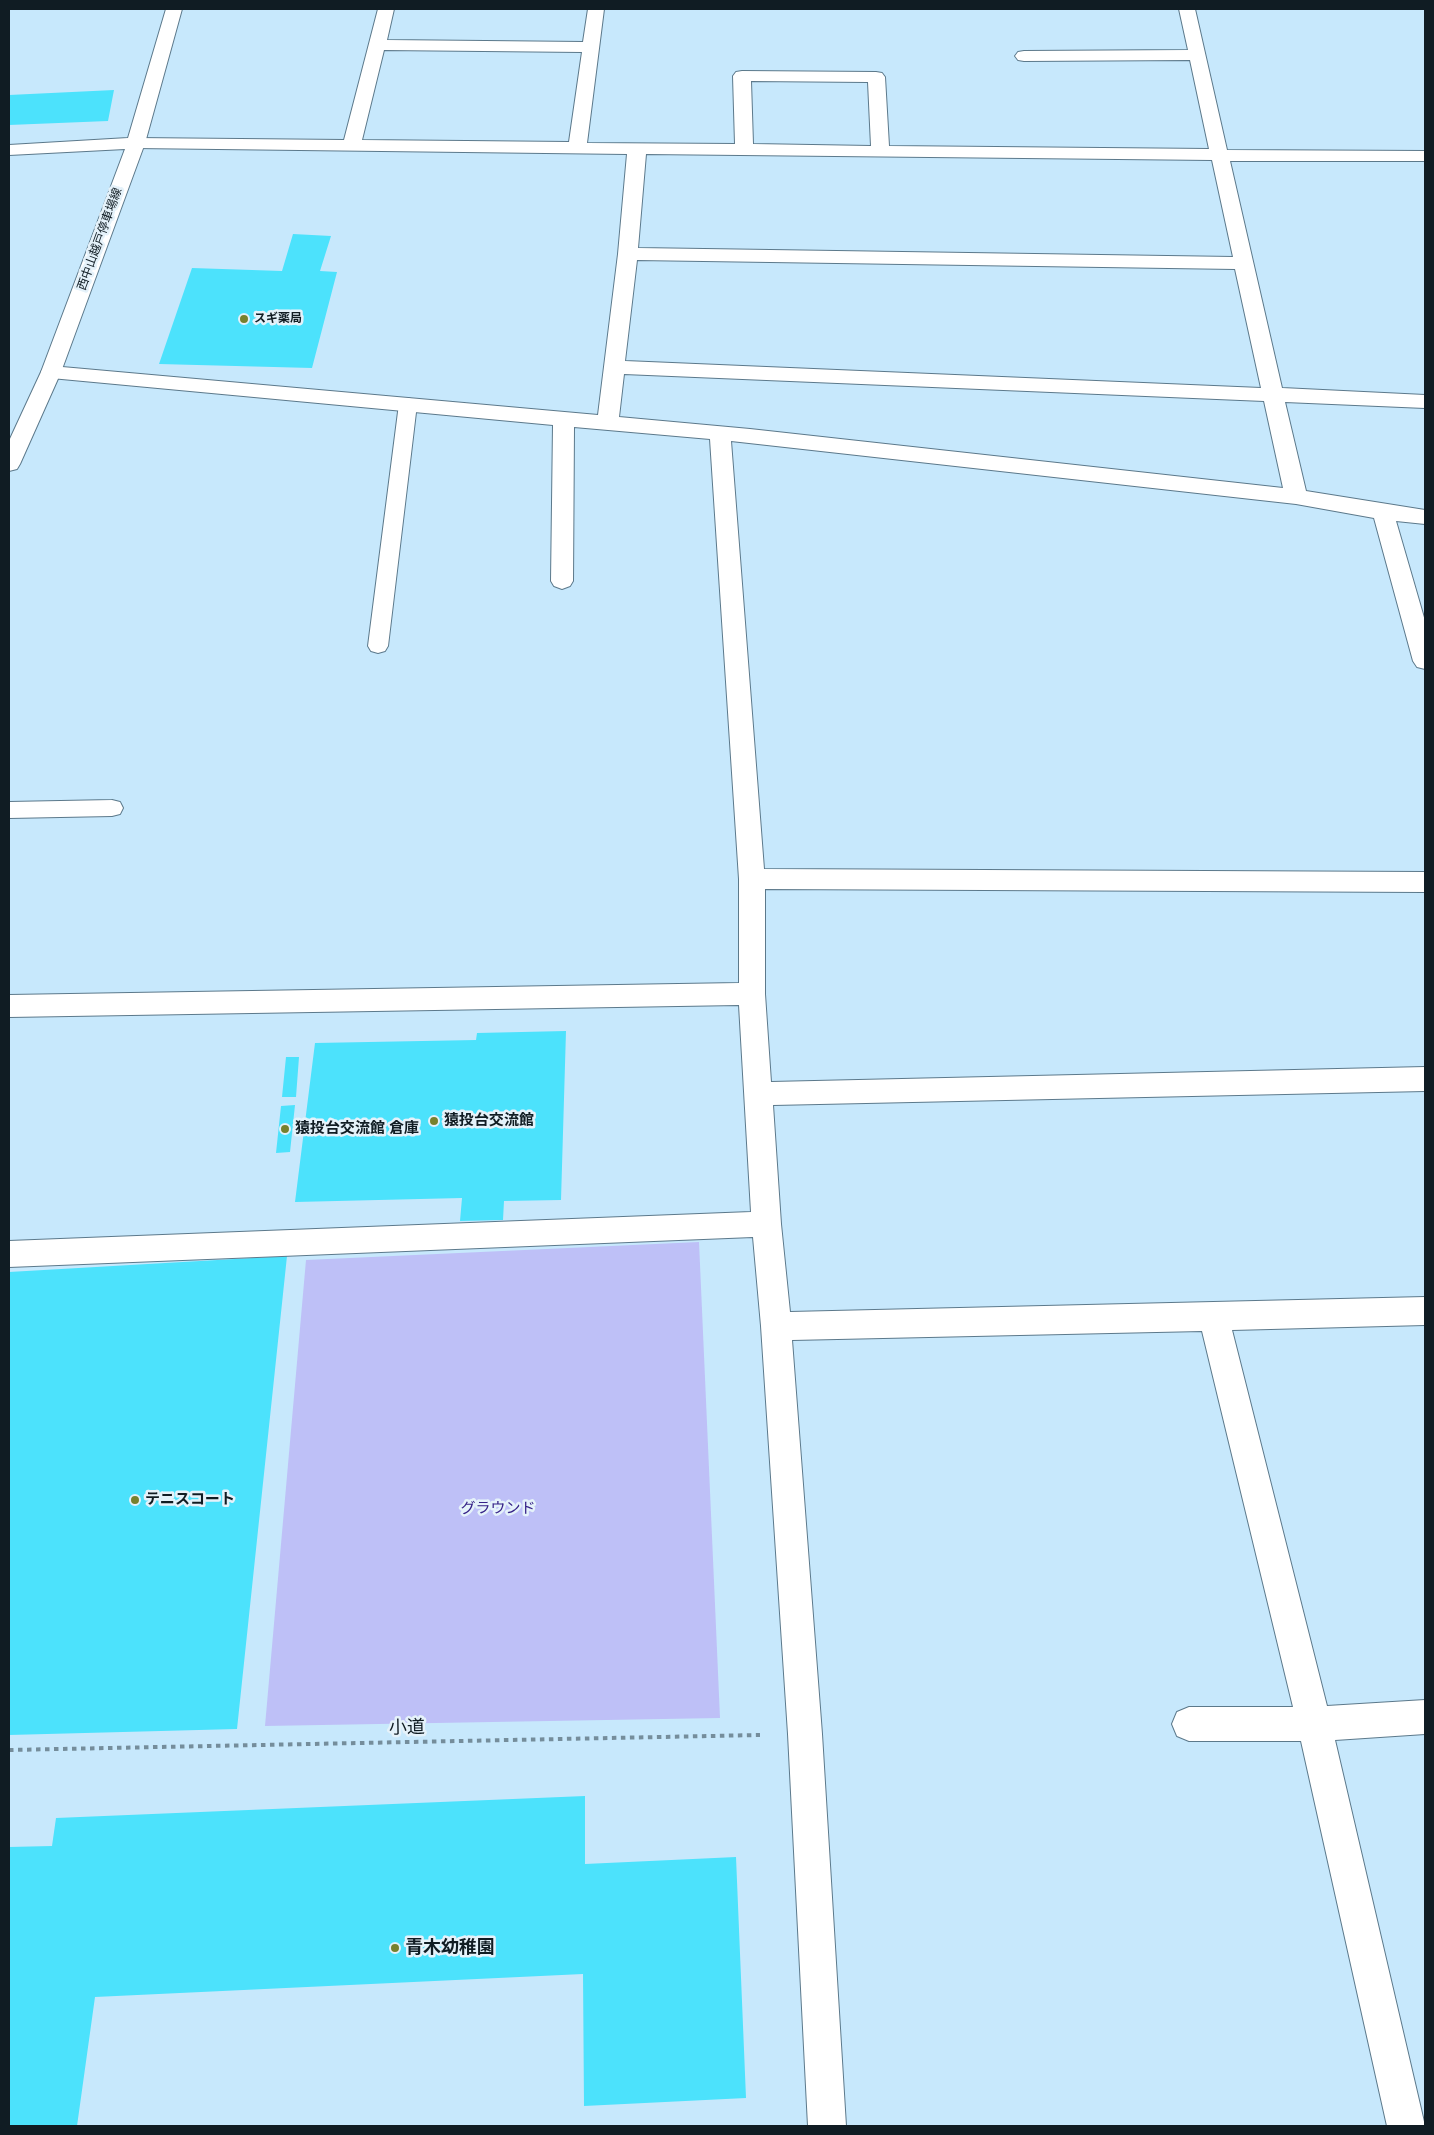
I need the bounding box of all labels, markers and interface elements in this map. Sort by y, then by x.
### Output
street label: 西中山越戸停車場線 [75,186,125,292]
place label: スギ薬局 [254,312,302,326]
marker: スギ薬局 [238,313,250,325]
place label: 猿投台交流館 [444,1112,534,1130]
marker: 猿投台交流館 [428,1115,440,1127]
place label: 猿投台交流館 倉庫 [295,1120,419,1138]
marker: 猿投台交流館 倉庫 [279,1123,291,1135]
place label: テニスコート [145,1491,235,1509]
marker: テニスコート [129,1494,141,1506]
park label: グラウンド [461,1500,535,1518]
street label: 小道 [389,1717,425,1739]
place label: 青木幼稚園 [405,1937,495,1959]
marker: 青木幼稚園 [389,1942,401,1954]

